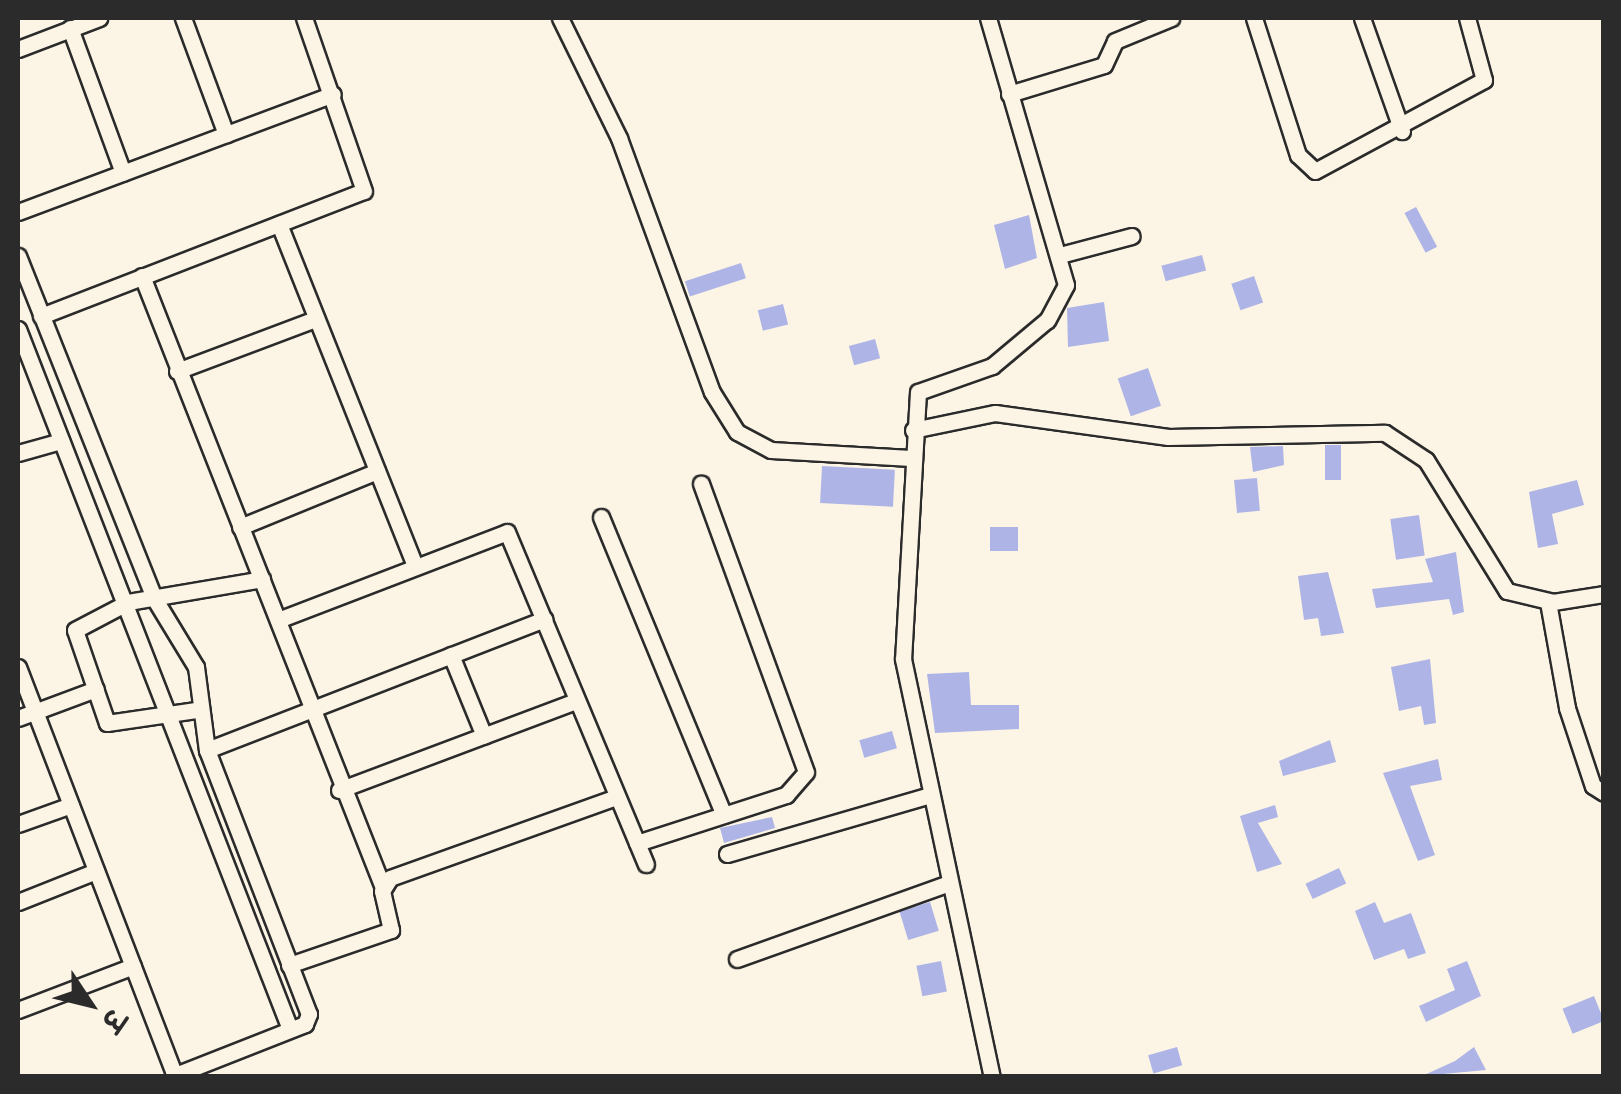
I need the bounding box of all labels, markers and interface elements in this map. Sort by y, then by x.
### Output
north arrow [40,954,140,1054]
text: उ [92,1002,138,1041]

